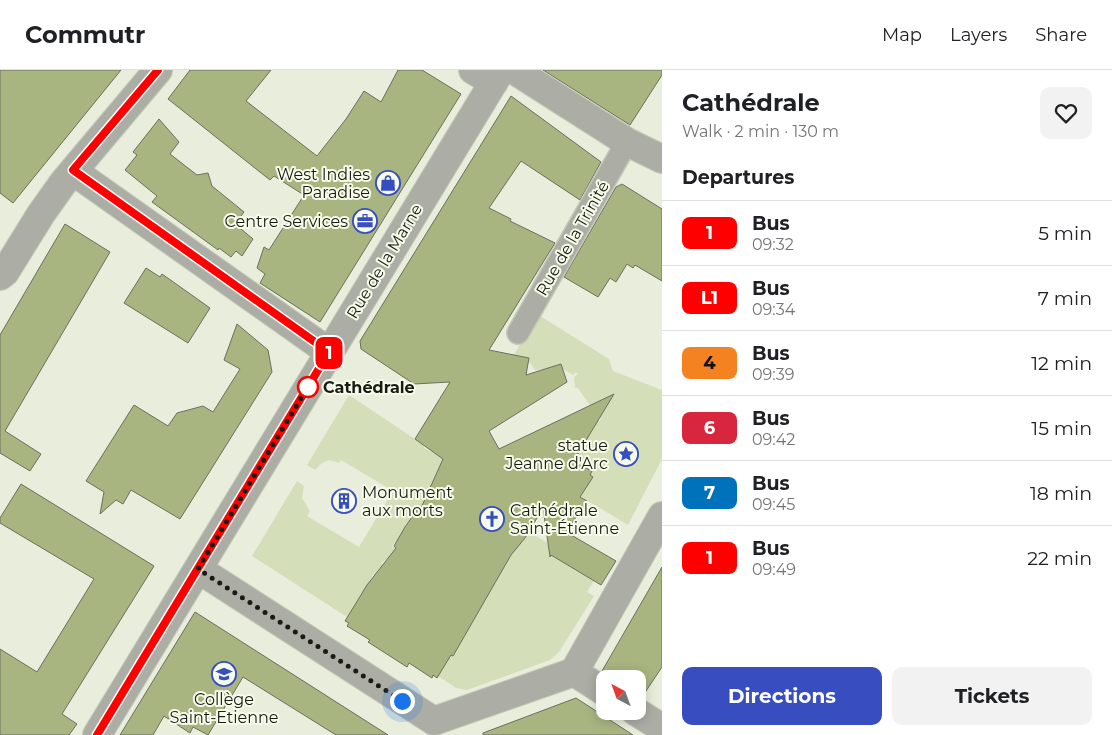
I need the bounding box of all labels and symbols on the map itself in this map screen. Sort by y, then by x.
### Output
place label: West Indies Paradise [277,165,370,202]
shop icon: West Indies Paradise [375,170,401,196]
street label: Rue de la Trinité [532,178,613,299]
street label: Rue de la Marne [343,201,426,322]
office icon: Centre Services [352,208,378,234]
place label: Centre Services [225,212,348,231]
line badge: 1 [313,337,345,369]
marker: Cathédrale [297,376,319,398]
place label: Cathédrale [323,378,415,397]
place label: statue Jeanne d'Arc [505,436,608,473]
place icon: statue Jeanne d'Arc [613,441,639,467]
place label: Monument aux morts [362,483,453,520]
building icon: Monument aux morts [331,488,357,514]
place label: Cathédrale Saint-Étienne [510,501,619,538]
church icon: Cathédrale Saint-Étienne [479,506,505,532]
school or university icon: Collège Saint-Etienne [211,661,237,687]
north arrow [596,670,646,720]
your location [390,689,415,714]
place label: Collège Saint-Etienne [169,690,279,727]

